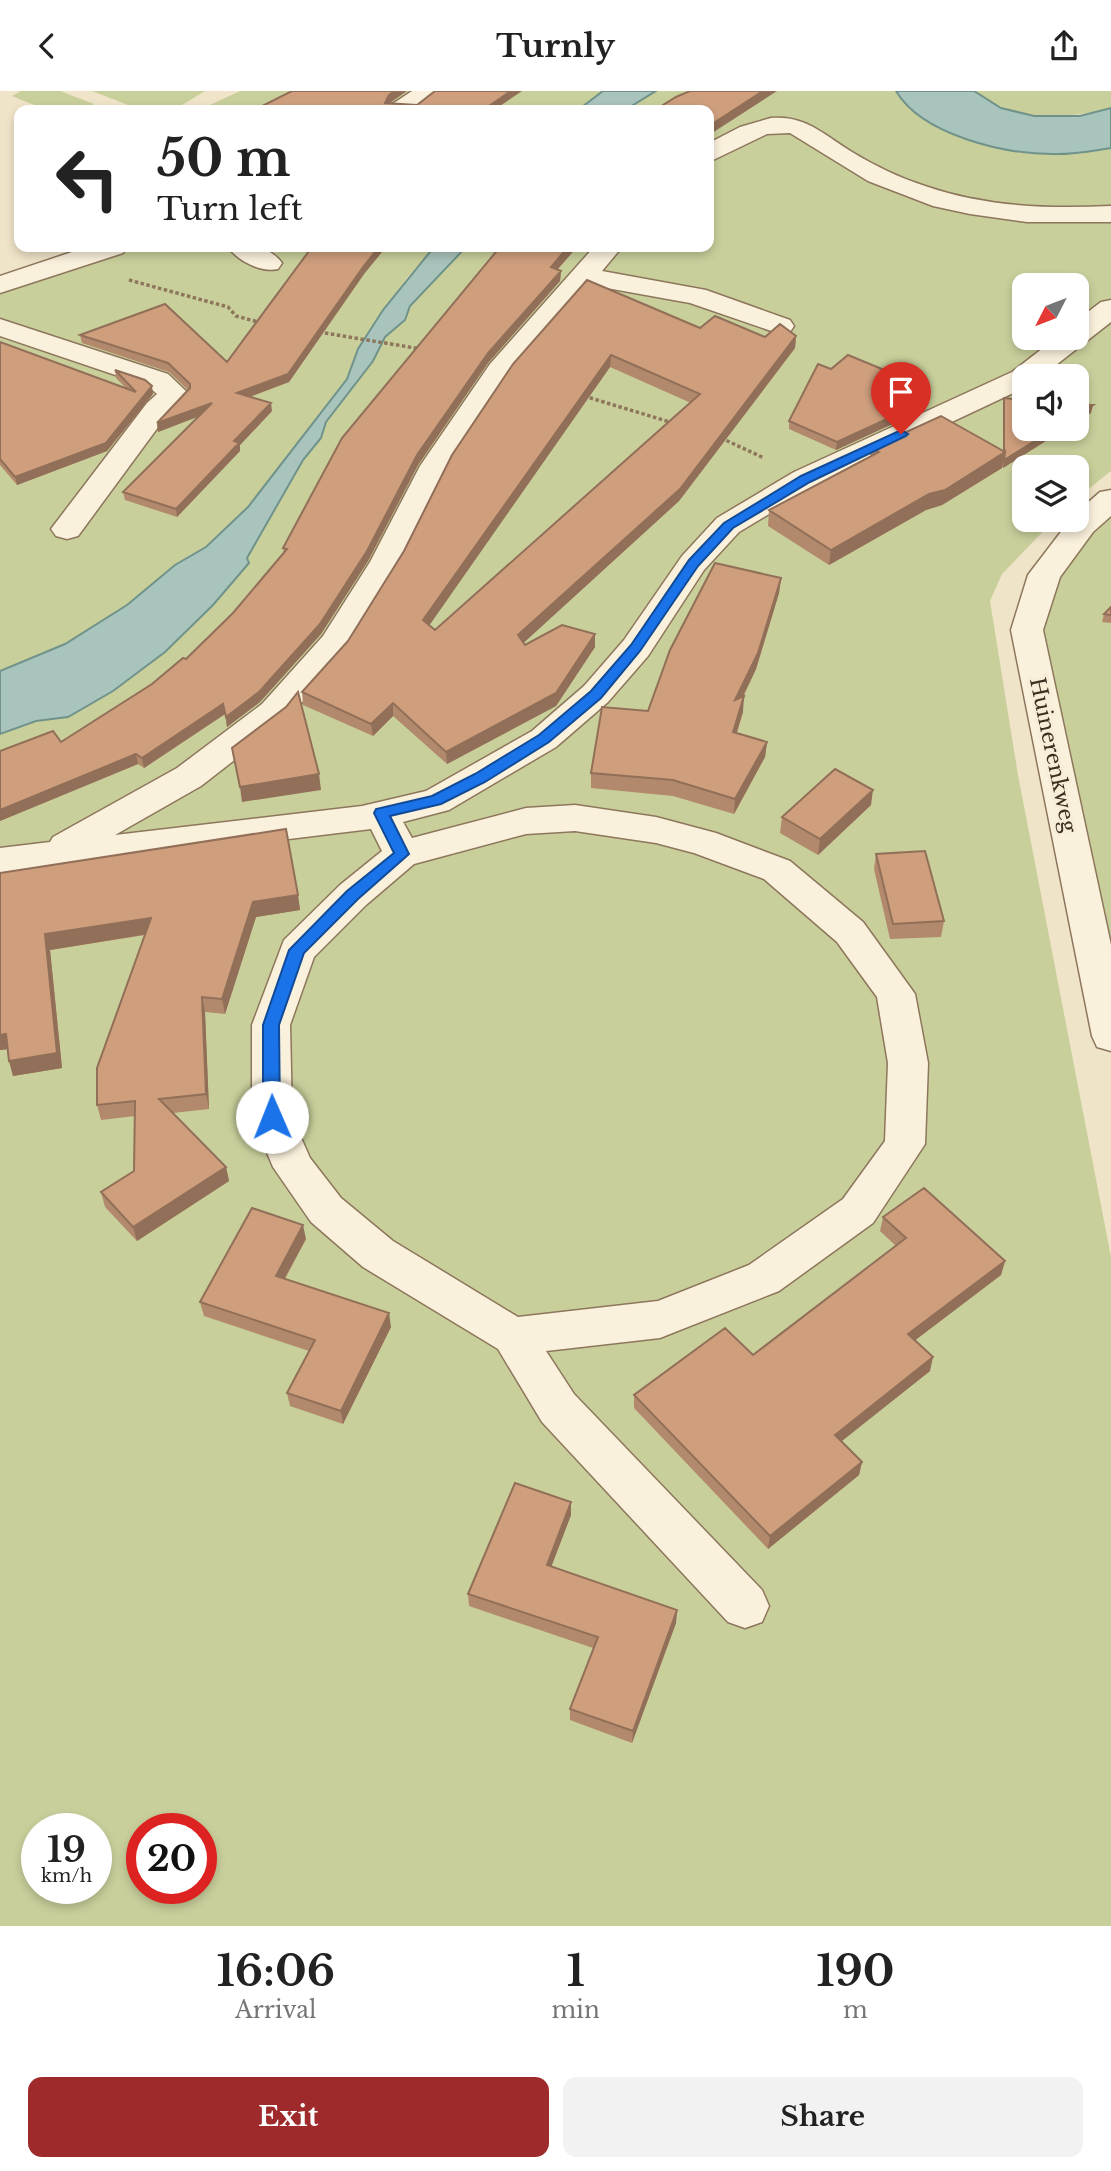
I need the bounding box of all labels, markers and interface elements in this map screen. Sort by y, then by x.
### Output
text: Turnly [496,26,615,66]
icon: back [28,27,66,65]
icon: share [1045,27,1083,65]
text: 50 m [157,128,290,189]
icon: left [42,133,133,224]
text: Turn left [157,189,303,229]
north arrow [1012,273,1088,350]
map controls [1012,273,1089,532]
pin [871,362,931,434]
button: sound [1012,364,1089,441]
icon: arrive [882,373,920,411]
button: layers [1012,455,1089,532]
street label: Huinerenkweg [1024,675,1082,835]
position arrow [235,1080,309,1154]
speed limit sign: 20 [126,1813,217,1904]
text: 19 [47,1828,86,1871]
text: km/h [41,1865,92,1887]
text: 16:06 [216,1945,335,1997]
text: 1 [566,1945,585,1997]
text: 190 [816,1945,895,1997]
text: Arrival [235,1996,316,2024]
text: min [551,1996,600,2024]
text: m [843,1996,868,2024]
button: Exit [28,2077,549,2157]
button: Share [563,2077,1083,2157]

